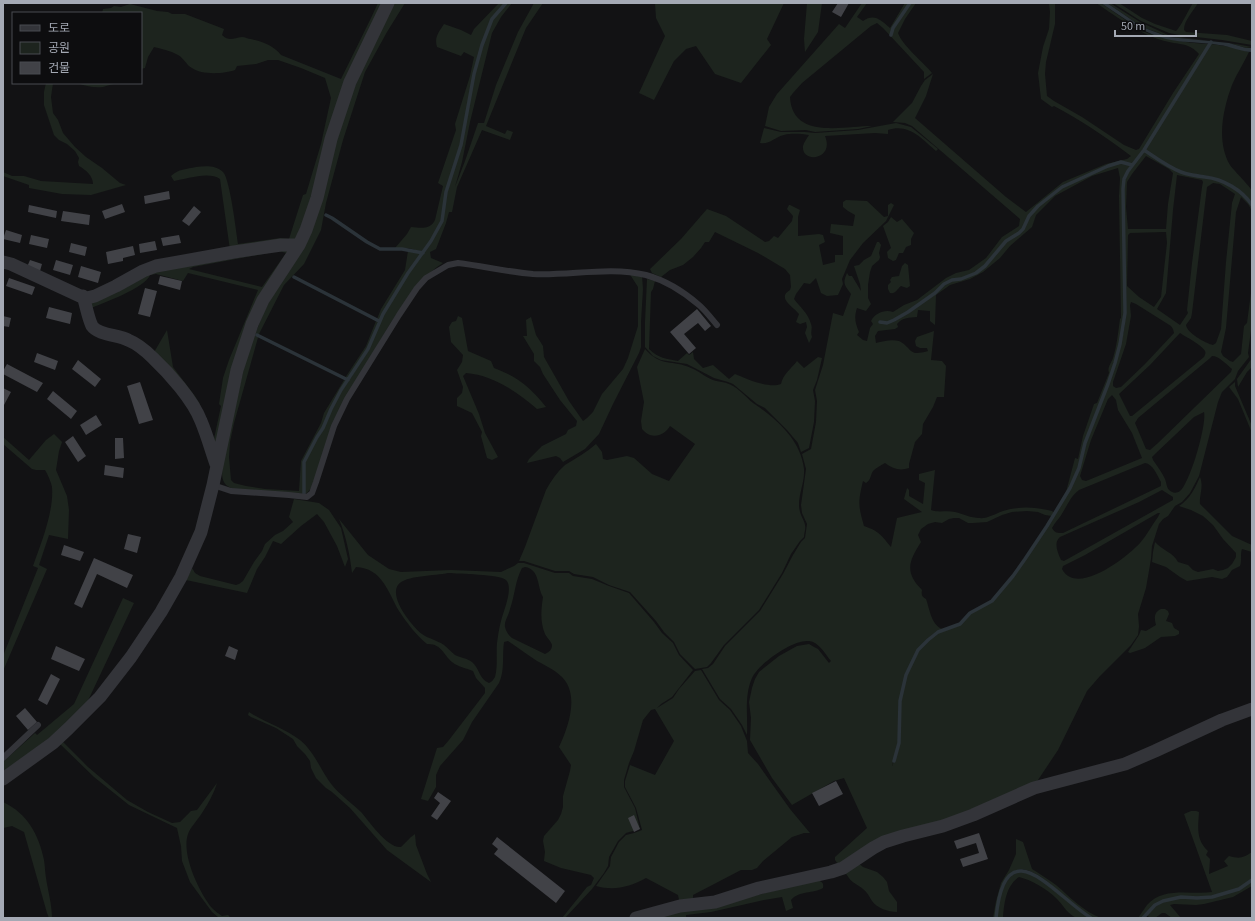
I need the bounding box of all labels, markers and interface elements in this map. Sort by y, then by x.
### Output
legend [12,12,142,84]
scale bar [1115,12,1196,38]
text: 50 m [1121,18,1145,35]
text: 도로 [48,20,70,37]
text: 공원 [48,40,70,57]
text: 건물 [48,60,70,77]

